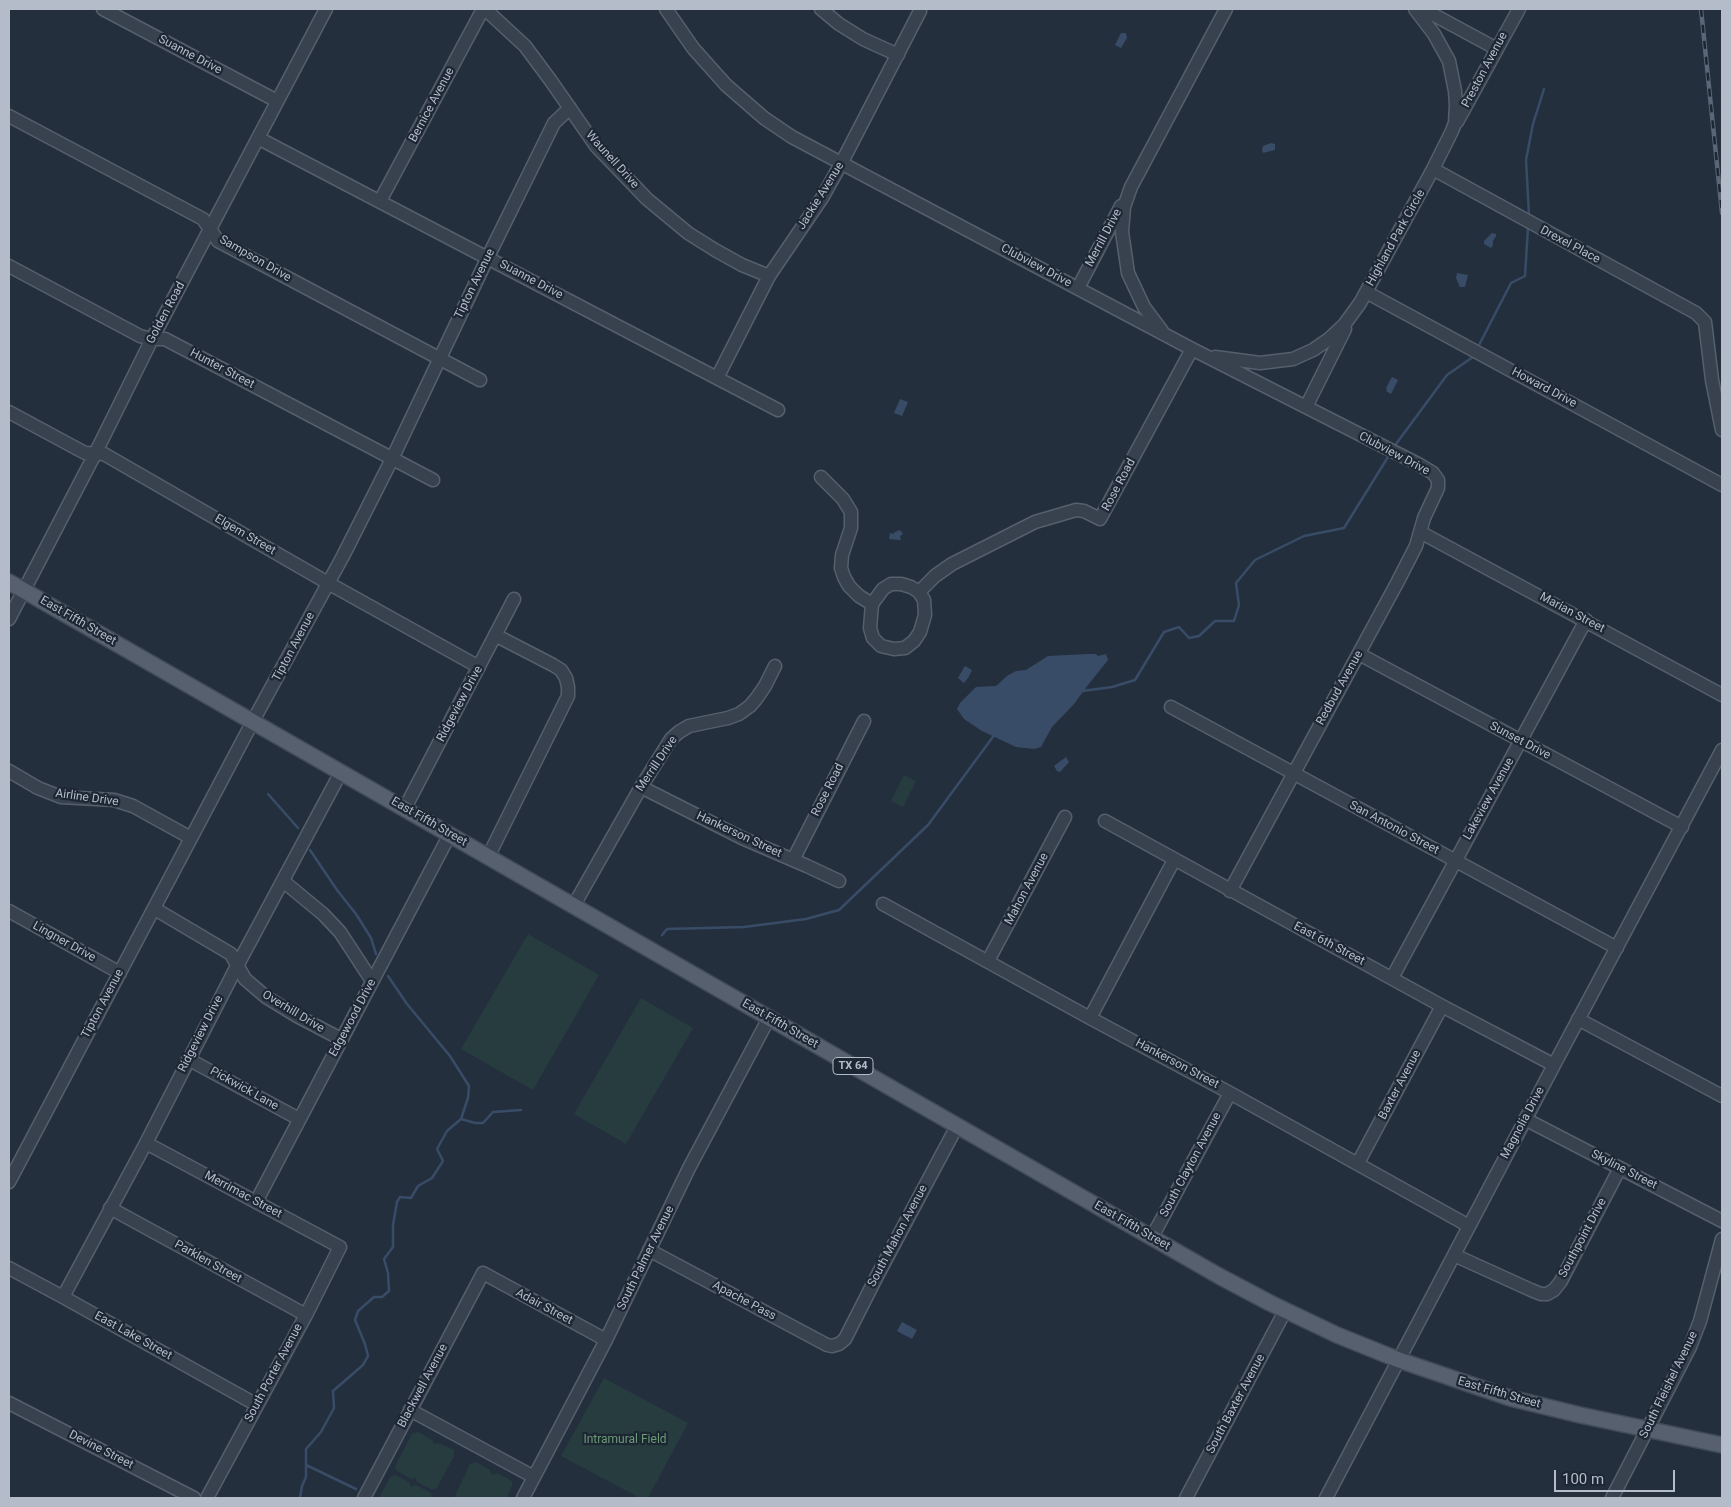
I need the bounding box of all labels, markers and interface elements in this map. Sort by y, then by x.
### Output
street label: Preston Avenue [1459,30,1511,110]
street label: Suanne Drive [156,32,224,78]
street label: Bernice Avenue [406,65,458,145]
street label: Waunell Drive [582,128,642,192]
street label: Jackie Avenue [794,160,848,232]
street label: Highland Park Circle [1364,187,1428,289]
street label: Merrill Drive [1083,207,1125,269]
street label: Drexel Place [1538,223,1602,267]
street label: Sampson Drive [217,233,293,285]
street label: Clubview Drive [998,241,1074,291]
street label: Tipton Avenue [452,247,498,321]
street label: Suanne Drive [497,257,565,303]
street label: Golden Road [144,280,188,346]
street label: Hunter Street [187,346,257,392]
street label: Howard Drive [1509,365,1579,411]
street label: Clubview Drive [1356,429,1432,479]
street label: Rose Road [1099,456,1139,514]
street label: Elgem Street [212,512,278,558]
street label: Marian Street [1537,590,1607,636]
street label: East Fifth Street [37,593,119,649]
street label: Tipton Avenue [270,610,318,684]
street label: Redbud Avenue [1314,648,1366,728]
street label: Ridgeview Drive [434,663,486,745]
street label: Sunset Drive [1487,719,1553,763]
street label: Merrill Drive [633,734,681,794]
street label: Lakeview Avenue [1461,755,1517,843]
street label: Rose Road [809,761,847,819]
street label: Airline Drive [55,786,119,810]
street label: East Fifth Street [388,794,470,850]
street label: San Antonio Street [1347,798,1441,858]
street label: Hankerson Street [694,809,784,861]
street label: Mahon Avenue [1002,851,1052,927]
street label: Lingner Drive [30,919,98,965]
street label: East 6th Street [1291,919,1367,969]
street label: Tipton Avenue [79,967,127,1041]
street label: Edgewood Drive [326,977,380,1059]
street label: Overhill Drive [259,988,327,1036]
street label: Ridgeview Drive [175,993,227,1075]
street label: East Fifth Street [739,996,821,1052]
street label: Hankerson Street [1133,1036,1221,1092]
street label: Baxter Avenue [1376,1048,1424,1122]
road number: TX 64 [833,1058,873,1074]
street label: Pickwick Lane [207,1064,281,1114]
street label: Magnolia Drive [1498,1085,1548,1161]
street label: South Clayton Avenue [1157,1110,1225,1220]
street label: Skyline Street [1589,1147,1659,1193]
street label: Merrimac Street [202,1168,284,1222]
street label: South Mahon Avenue [865,1183,931,1289]
street label: Southpoint Drive [1556,1196,1610,1280]
street label: East Fifth Street [1091,1198,1173,1254]
street label: South Palmer Avenue [614,1204,678,1312]
street label: Parklen Street [172,1238,244,1286]
street label: Apache Pass [710,1278,778,1324]
street label: Adair Street [513,1286,575,1328]
street label: East Lake Street [92,1309,174,1363]
street label: South Porter Avenue [242,1321,306,1425]
street label: South Fleishel Avenue [1637,1329,1701,1441]
street label: Blackwell Avenue [395,1342,451,1430]
street label: South Baxter Avenue [1204,1352,1268,1456]
street label: East Fifth Street [1456,1374,1542,1412]
street label: Devine Street [66,1428,136,1472]
park label: Intramural Field [583,1433,667,1447]
scale bar [1556,1460,1677,1492]
text: 100 m [1562,1470,1604,1488]

